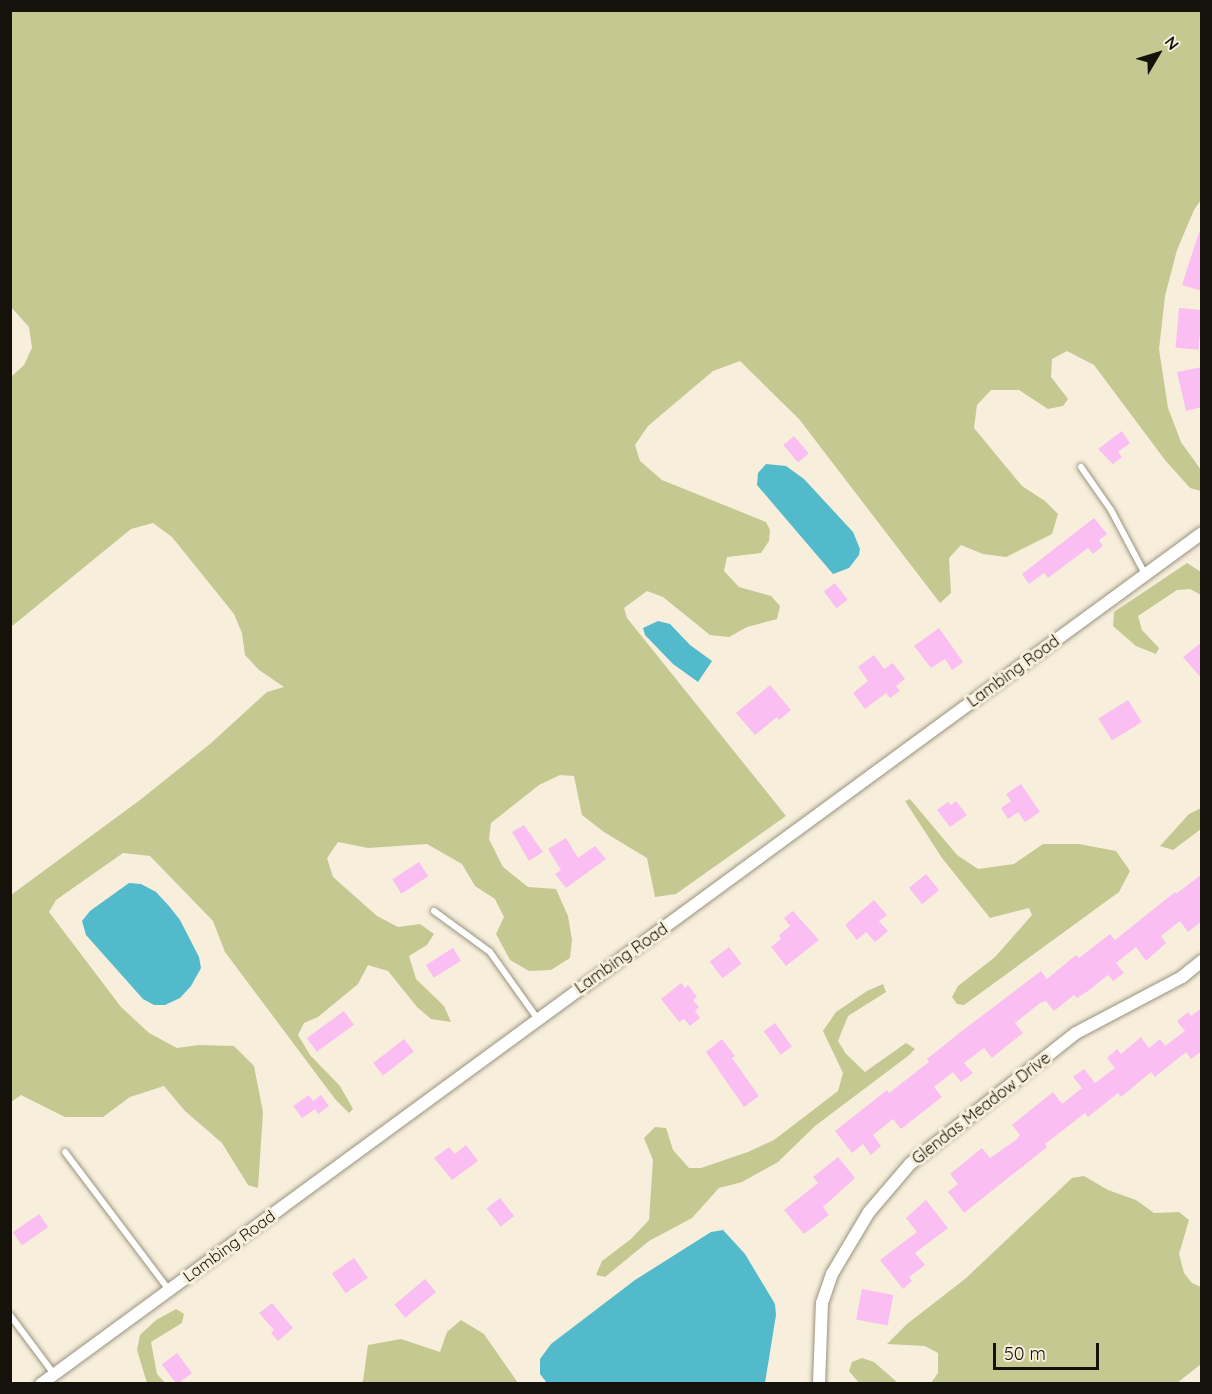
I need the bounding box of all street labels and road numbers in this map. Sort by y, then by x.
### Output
street label: Lambing Road [963,631,1063,711]
street label: Lambing Road [571,919,671,997]
street label: Glendas Meadow Drive [908,1048,1054,1168]
street label: Lambing Road [179,1206,279,1286]

